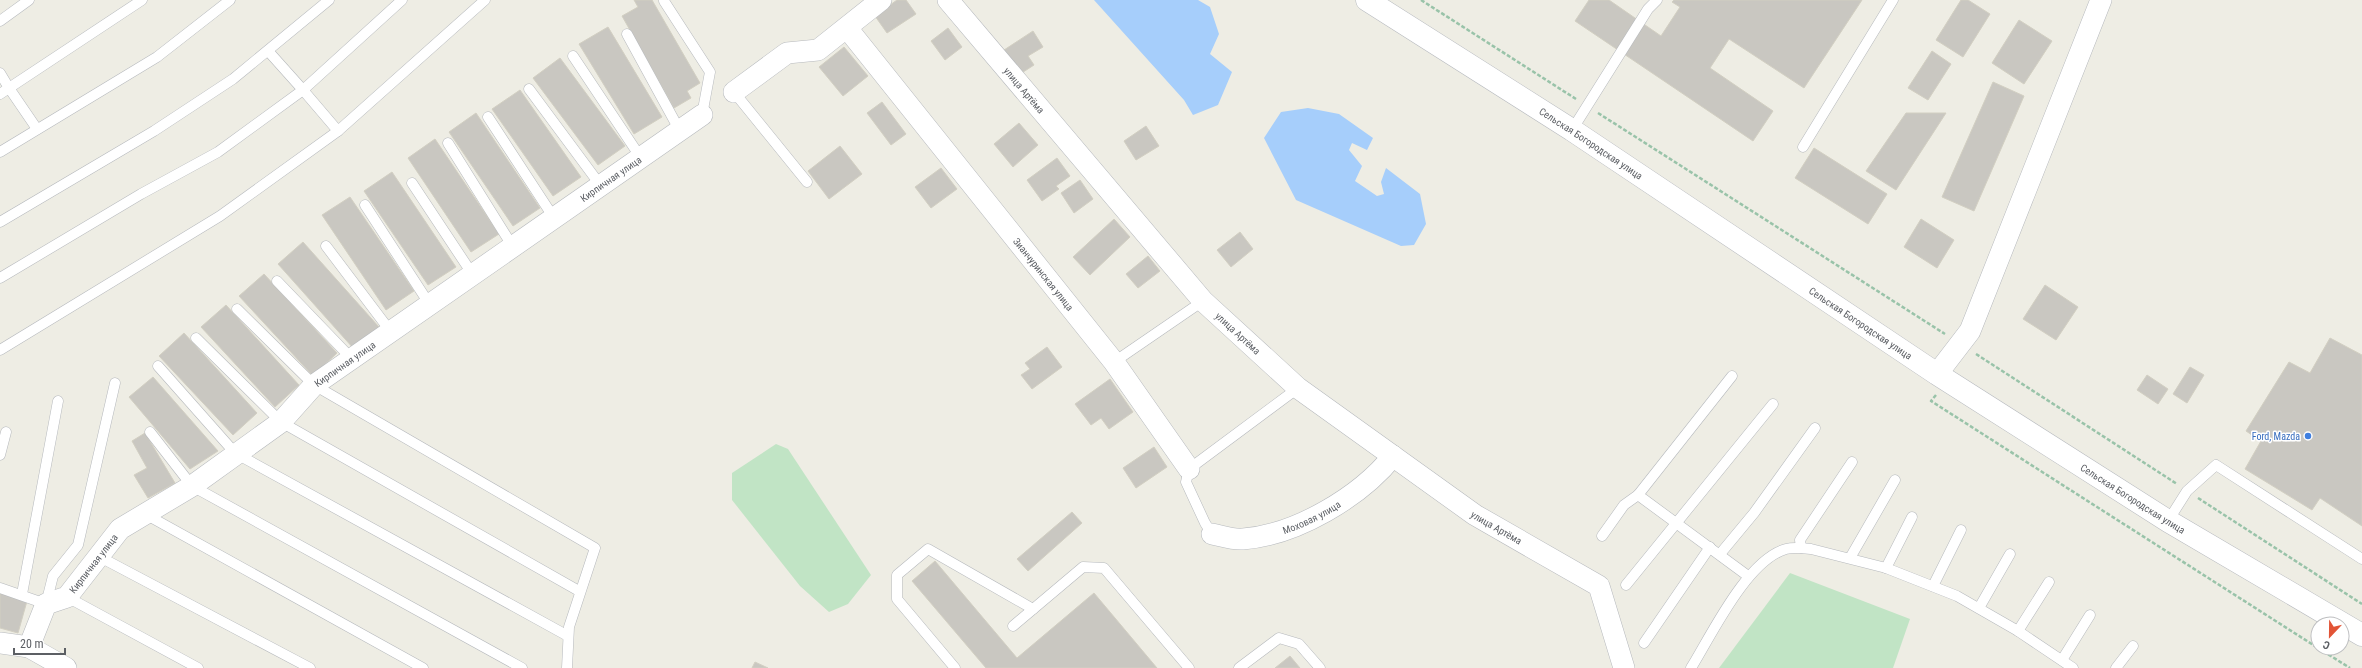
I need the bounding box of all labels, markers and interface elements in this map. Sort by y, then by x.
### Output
street label: улица Артёма [1002,65,1047,115]
street label: Сельская Богородская улица [1537,105,1645,181]
street label: Кирпичная улица [578,153,643,204]
street label: Зианчуринская улица [1011,236,1076,313]
street label: Сельская Богородская улица [1807,285,1914,361]
street label: улица Артёма [1213,310,1263,356]
street label: Кирпичная улица [312,339,377,389]
place label: Ford, Mazda [2252,431,2300,442]
marker: Ford, Mazda [2303,431,2313,441]
street label: Сельская Богородская улица [2079,461,2187,536]
street label: Моховая улица [1281,498,1343,536]
street label: улица Артёма [1469,508,1524,546]
street label: Кирпичная улица [67,532,120,595]
north arrow [2310,616,2350,656]
scale bar [14,630,65,656]
text: 20 m [20,637,44,651]
text: С [2321,638,2332,652]

